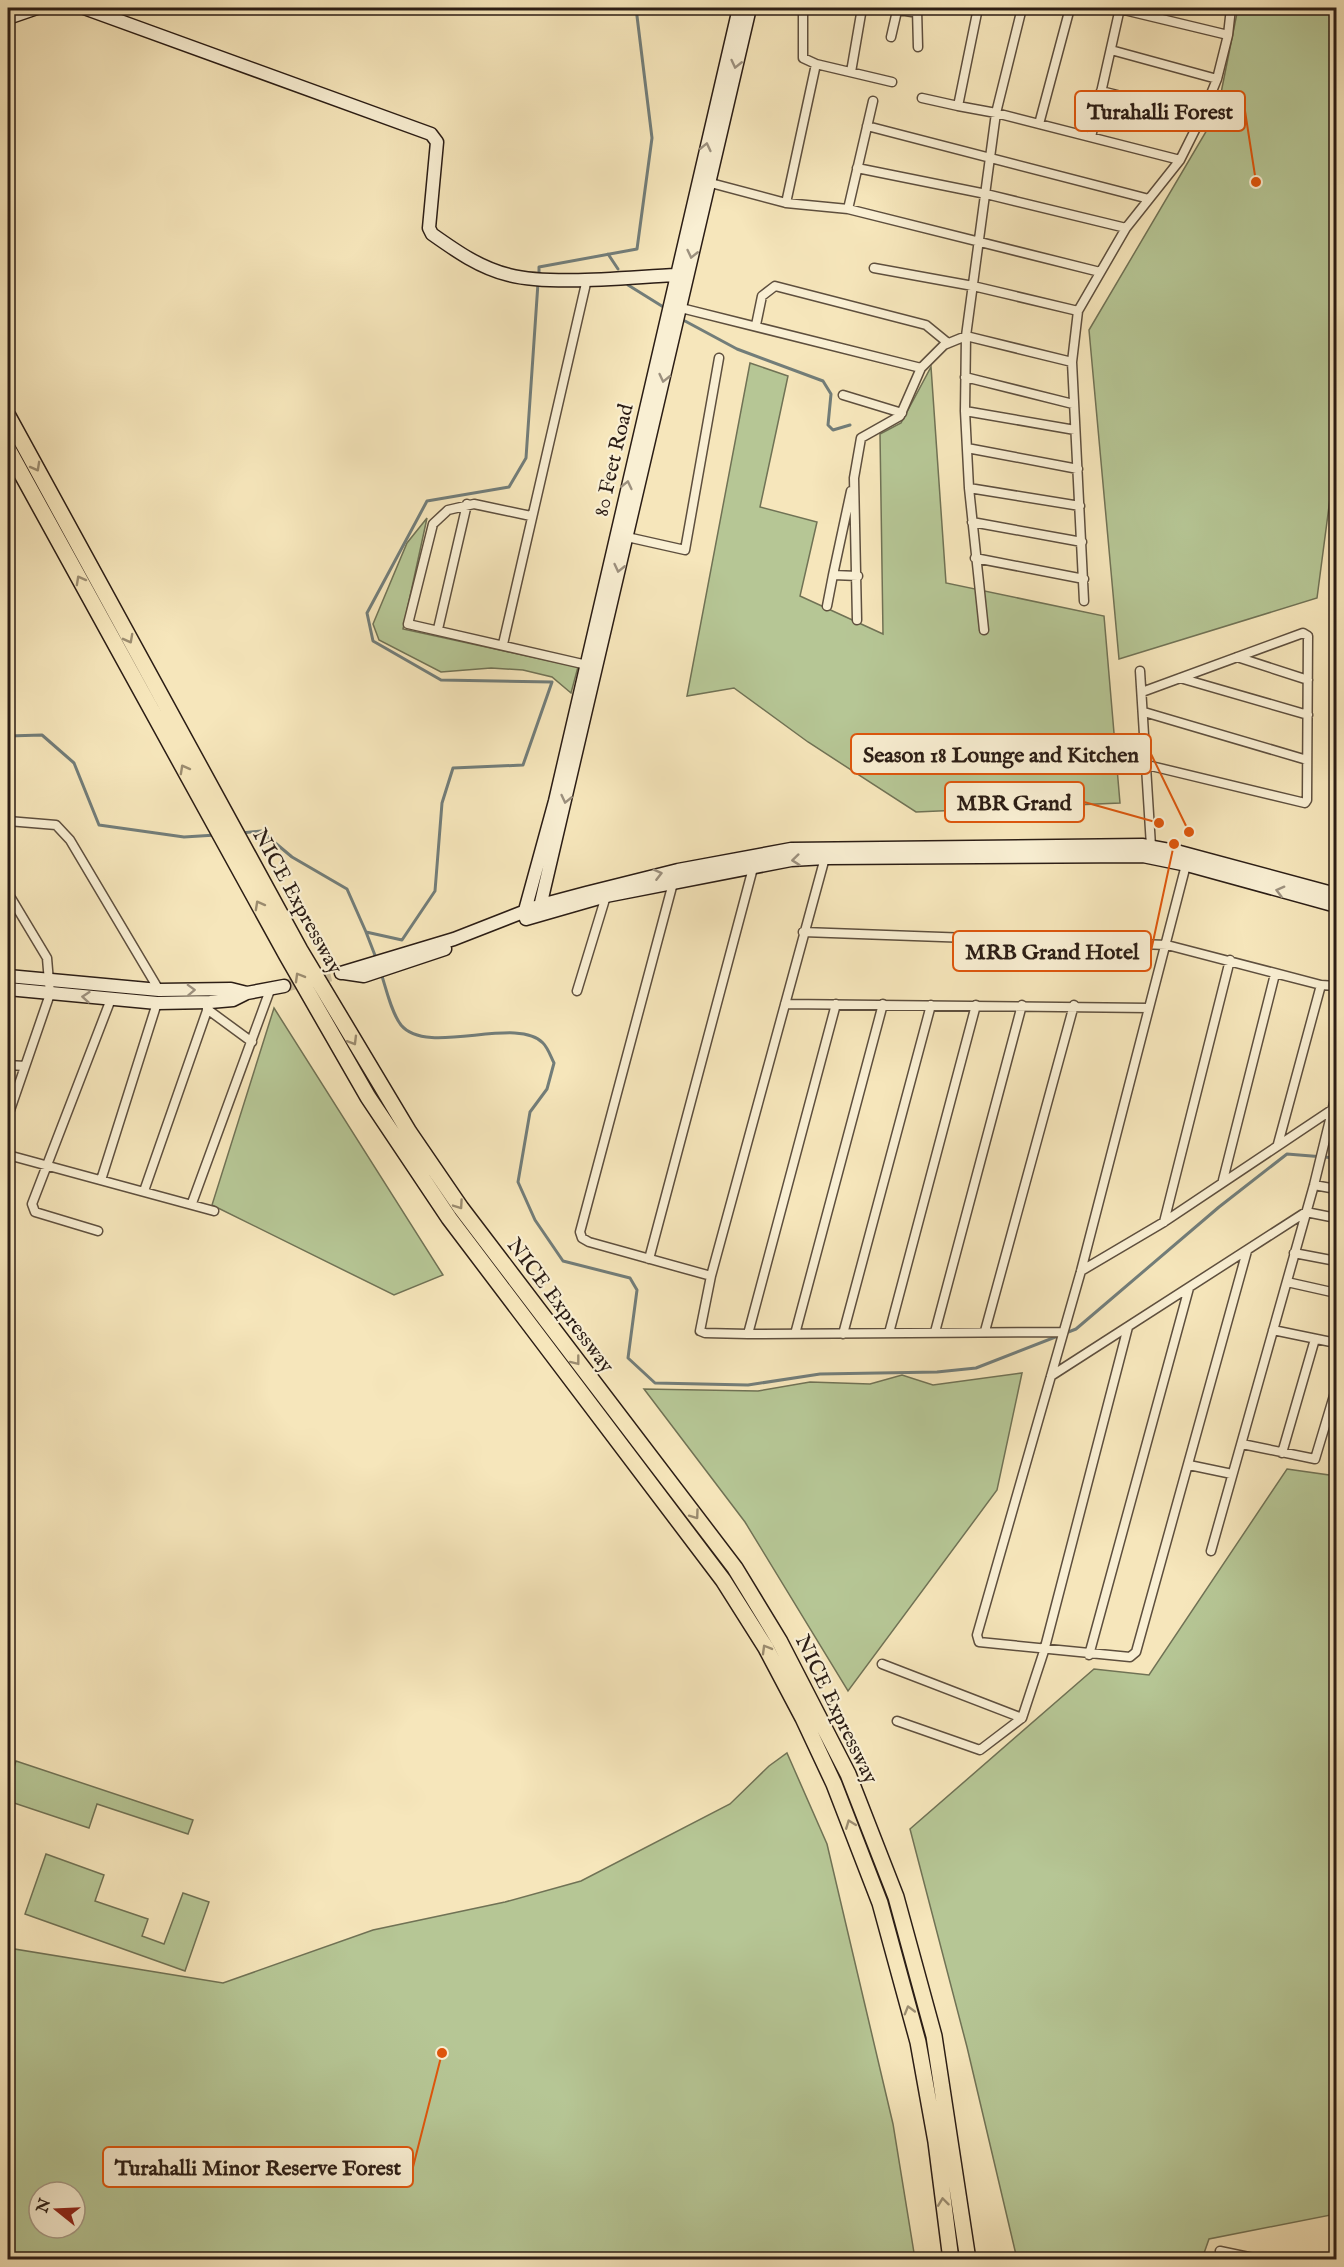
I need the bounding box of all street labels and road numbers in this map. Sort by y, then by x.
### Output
street label: 80 Feet Road [588,401,641,519]
street label: NICE Expressway [246,824,348,980]
street label: NICE Expressway [500,1233,620,1379]
street label: NICE Expressway [788,1631,884,1789]

